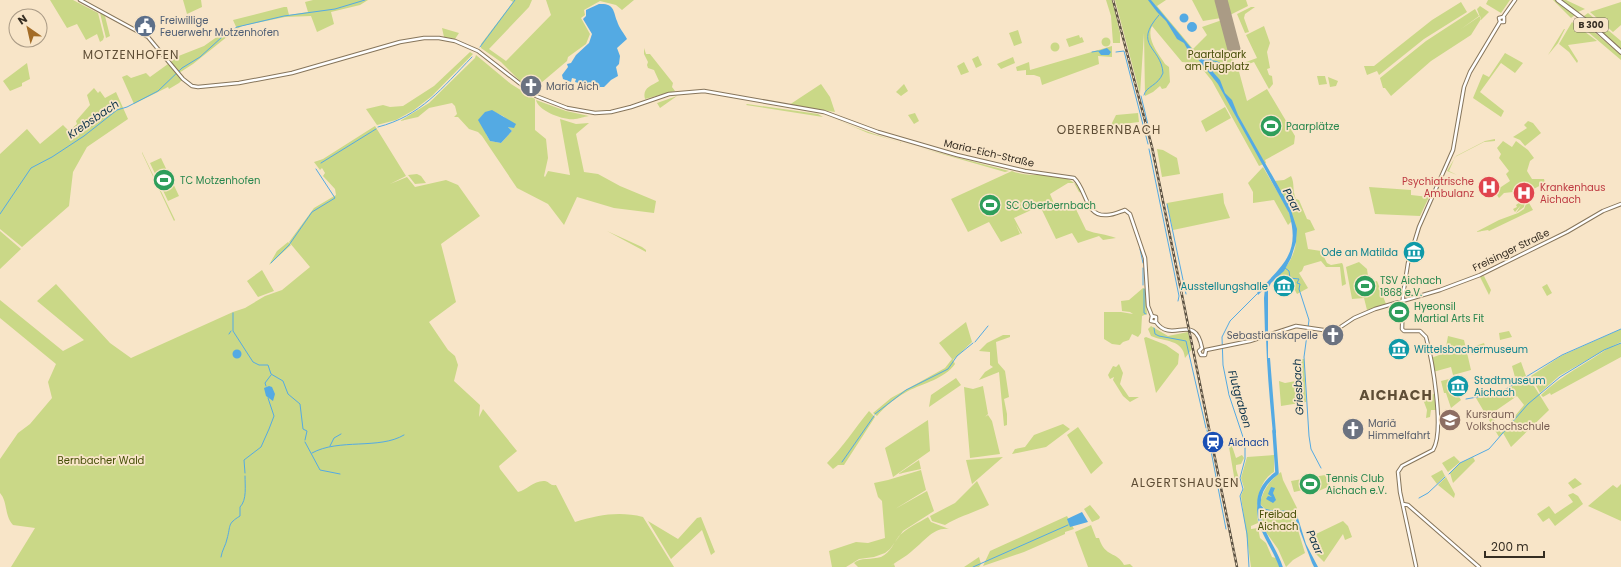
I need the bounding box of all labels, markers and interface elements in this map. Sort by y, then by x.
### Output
north arrow [8,8,48,48]
text: N [15,11,30,29]
public building icon: Freiwillige Feuerwehr Motzenhofen [132,13,158,39]
place label: Freiwillige Feuerwehr Motzenhofen [160,13,279,40]
road number: B 300 [1574,18,1608,32]
district label: MOTZENHOFEN [83,46,179,63]
park label: Paartalpark am Flugplatz [1185,47,1250,74]
church icon: Maria Aich [518,73,544,99]
place label: Maria Aich [546,79,599,94]
water label: Krebsbach [64,96,122,142]
sports icon: Paarplätze [1258,113,1284,139]
place label: Paarplätze [1286,119,1339,134]
district label: OBERBERNBACH [1057,121,1161,138]
street label: Maria-Eich-Straße [942,135,1036,171]
sports icon: TC Motzenhofen [151,167,177,193]
place label: TC Motzenhofen [180,173,260,188]
place label: Psychiatrische Ambulanz [1402,174,1474,201]
hospital icon: Psychiatrische Ambulanz [1476,174,1502,200]
hospital icon: Krankenhaus Aichach [1511,180,1537,206]
place label: Krankenhaus Aichach [1540,180,1605,207]
water label: Paar [1279,185,1305,216]
sports icon: SC Oberbernbach [977,192,1003,218]
place label: SC Oberbernbach [1006,198,1096,213]
street label: Freisinger Straße [1470,225,1552,275]
museum icon: Ode an Matilda [1401,239,1427,265]
place label: Ode an Matilda [1321,245,1398,260]
museum icon: Ausstellungshalle [1271,273,1297,299]
sports icon: TSV Aichach 1868 e.V. [1352,273,1378,299]
place label: TSV Aichach 1868 e.V. [1380,273,1442,300]
place label: Ausstellungshalle [1181,279,1268,294]
sports icon: Hyeonsil Martial Arts Fit [1386,299,1412,325]
place label: Hyeonsil Martial Arts Fit [1414,299,1485,326]
church icon: Sebastianskapelle [1320,322,1346,348]
place label: Sebastianskapelle [1227,328,1318,343]
museum icon: Wittelsbachermuseum [1386,336,1412,362]
place label: Wittelsbachermuseum [1414,342,1528,357]
water label: Griesbach [1289,358,1307,416]
water label: Flutgraben [1224,368,1256,430]
museum icon: Stadtmuseum Aichach [1445,373,1471,399]
place label: Stadtmuseum Aichach [1474,373,1546,400]
district label: AICHACH [1359,385,1433,405]
school or university icon: Kursraum Volkshochschule [1437,407,1463,433]
place label: Kursraum Volkshochschule [1466,407,1550,434]
church icon: Mariä Himmelfahrt [1340,416,1366,442]
place label: Mariä Himmelfahrt [1368,416,1431,443]
station icon: Aichach [1200,429,1226,455]
place label: Aichach [1228,435,1269,450]
park label: Bernbacher Wald [58,453,144,468]
sports icon: Tennis Club Aichach e.V. [1297,471,1323,497]
place label: Tennis Club Aichach e.V. [1326,471,1387,498]
district label: ALGERTSHAUSEN [1131,474,1239,491]
park label: Freibad Aichach [1258,507,1298,534]
water label: Paar [1303,527,1328,558]
scale bar [1485,533,1544,559]
text: 200 m [1491,538,1529,555]

